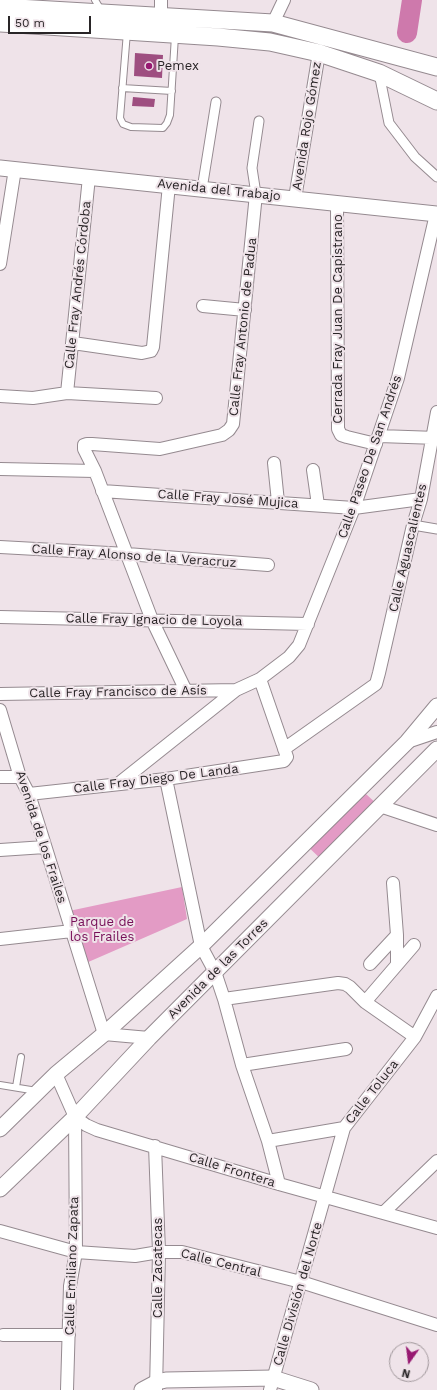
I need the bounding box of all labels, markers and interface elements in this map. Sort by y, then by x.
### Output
scale bar [10,8,93,34]
text: 50 m [15,16,45,30]
place label: Pemex [157,58,199,74]
marker: Pemex [144,61,154,71]
street label: Avenida Rojo Gómez [289,61,325,191]
street label: Avenida del Trabajo [156,176,282,204]
street label: Calle Fray Andrés Córdoba [61,200,95,370]
street label: Cerrada Fray Juan De Capistrano [330,214,346,424]
street label: Calle Fray Antonio de Padua [226,237,260,417]
street label: Calle Paseo De San Andrés [335,373,405,541]
street label: Calle Aguascalientes [386,482,430,614]
street label: Calle Fray José Mujica [157,486,299,512]
street label: Calle Fray Alonso de la Veracruz [31,541,237,571]
street label: Calle Fray Ignacio de Loyola [65,611,243,629]
street label: Calle Fray Francisco de Asís [29,683,207,701]
street label: Calle Fray Diego De Landa [73,761,239,797]
street label: Avenida de los Frailes [12,769,70,905]
park label: Parque de los Frailes [70,914,134,945]
street label: Avenida de las Torres [165,916,271,1022]
street label: Calle Toluca [342,1057,402,1127]
street label: Calle Frontera [187,1149,277,1191]
street label: Calle Emiliano Zapata [62,1196,82,1336]
street label: Calle Zacatecas [150,1218,166,1318]
street label: Calle División del Norte [270,1220,326,1368]
street label: Calle Central [179,1245,263,1281]
north arrow [389,1342,429,1382]
text: N [401,1366,412,1380]

